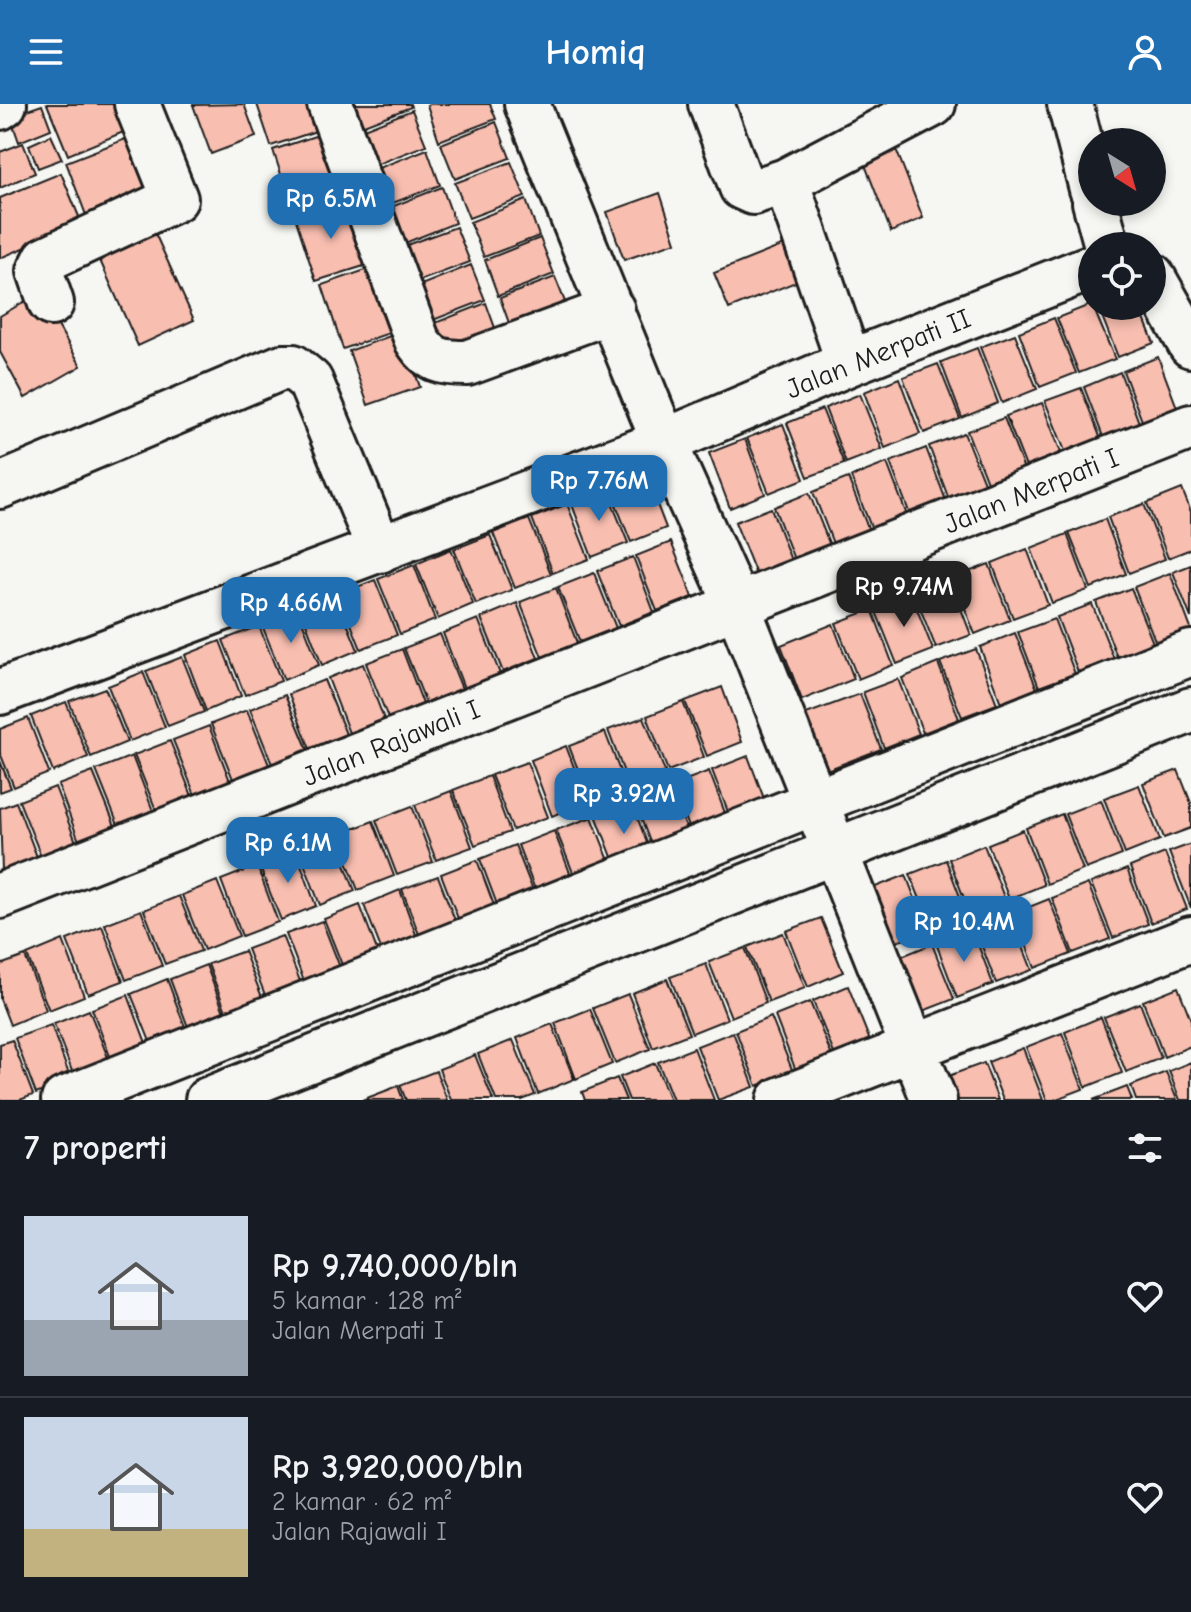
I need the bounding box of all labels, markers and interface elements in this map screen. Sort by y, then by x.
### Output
icon: menu [24,30,68,74]
icon: person [1123,30,1167,74]
text: Homiq [545,32,646,73]
north arrow [1078,128,1166,216]
map controls [1078,128,1166,320]
pin: Rp 6.5M [257,173,405,241]
text: Rp 6.5M [285,184,377,214]
button: locate [1078,232,1166,320]
street label: Jalan Merpati II [781,302,975,406]
street label: Jalan Merpati I [939,441,1123,540]
pin: Rp 7.76M [516,455,682,523]
text: Rp 7.76M [549,466,649,496]
pin: Rp 9.74M [821,561,987,629]
text: Rp 9.74M [854,572,954,602]
pin: Rp 4.66M [208,577,374,645]
text: Rp 4.66M [239,588,343,618]
street label: Jalan Rajawali I [298,693,485,793]
pin: Rp 3.92M [541,768,707,836]
text: Rp 3.92M [573,779,676,809]
pin: Rp 6.1M [214,817,362,885]
text: Rp 6.1M [244,828,332,858]
pin: Rp 10.4M [881,896,1047,964]
text: Rp 10.4M [914,907,1014,937]
icon: filters [1123,1126,1167,1170]
text: 7 properti [24,1128,167,1168]
text: Rp 9,740,000/bln [272,1246,518,1286]
icon: home [88,1248,184,1344]
icon: heart [1123,1274,1167,1318]
text: 5 kamar · 128 m² [272,1286,461,1316]
text: Jalan Merpati I [272,1316,444,1346]
text: Rp 3,920,000/bln [272,1447,523,1487]
icon: home [88,1449,184,1545]
icon: heart [1123,1475,1167,1519]
text: 2 kamar · 62 m² [272,1487,451,1517]
text: Jalan Rajawali I [272,1517,447,1547]

